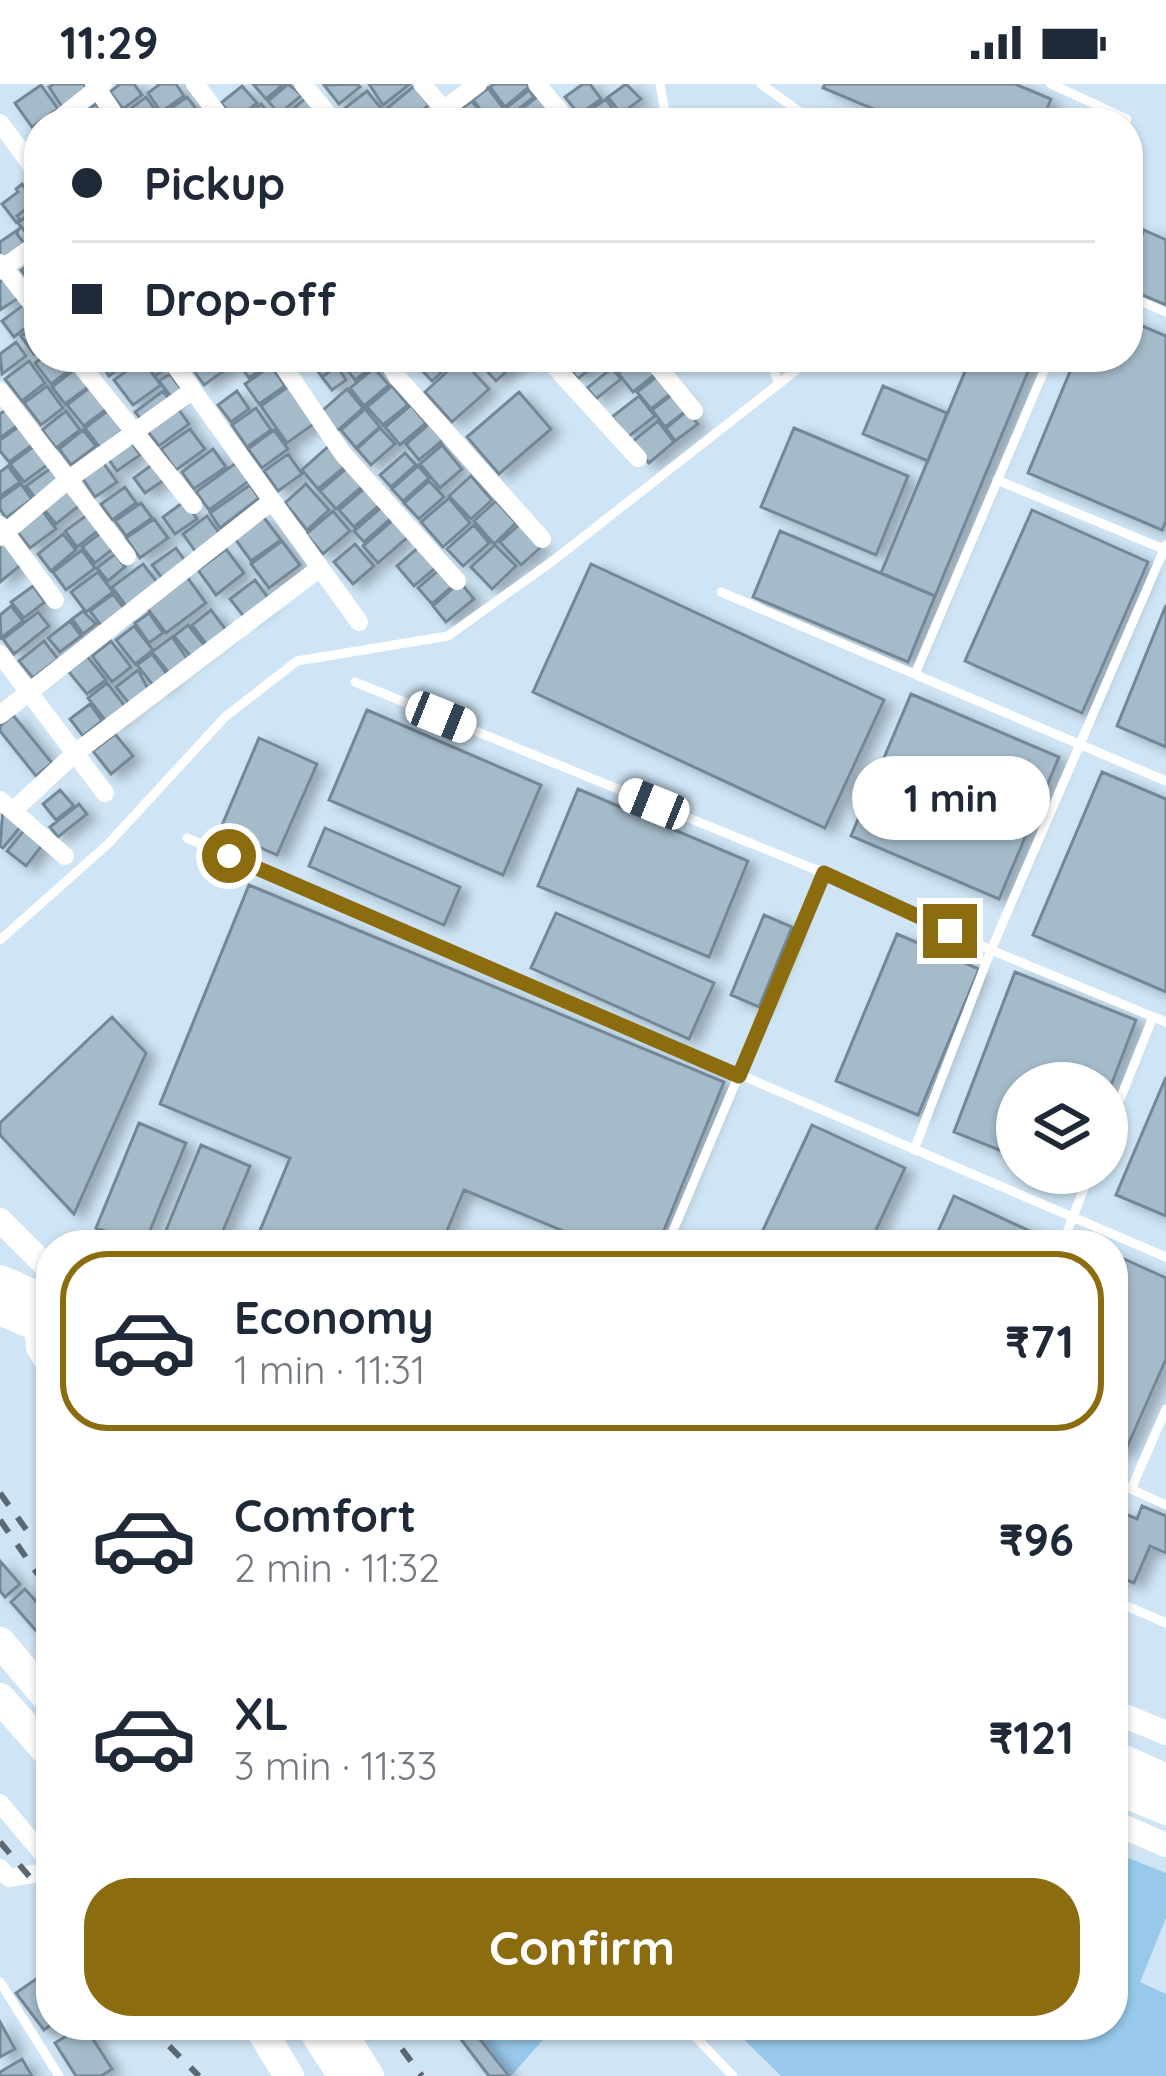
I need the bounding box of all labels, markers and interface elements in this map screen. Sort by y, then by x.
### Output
text: 11:29 [60,14,158,70]
text: Pickup [144,155,285,211]
text: Drop-off [144,271,336,327]
car [401,687,481,747]
callout: 1 min [851,757,1049,841]
text: 1 min [904,773,998,822]
car [614,774,694,834]
route start [202,829,256,883]
route end [923,904,977,958]
map controls [996,1062,1128,1194]
button: layers [996,1062,1128,1194]
icon: car [90,1287,198,1395]
text: Economy [234,1289,434,1345]
text: ₹71 [1005,1313,1074,1369]
text: 1 min · 11:31 [234,1345,425,1394]
icon: car [90,1485,198,1593]
text: Comfort [234,1487,416,1543]
text: ₹96 [999,1511,1074,1567]
text: 2 min · 11:32 [234,1543,440,1592]
icon: car [90,1683,198,1791]
text: XL [234,1685,289,1741]
text: ₹121 [988,1709,1074,1765]
text: 3 min · 11:33 [234,1741,437,1790]
button: Confirm [84,1878,1080,2016]

